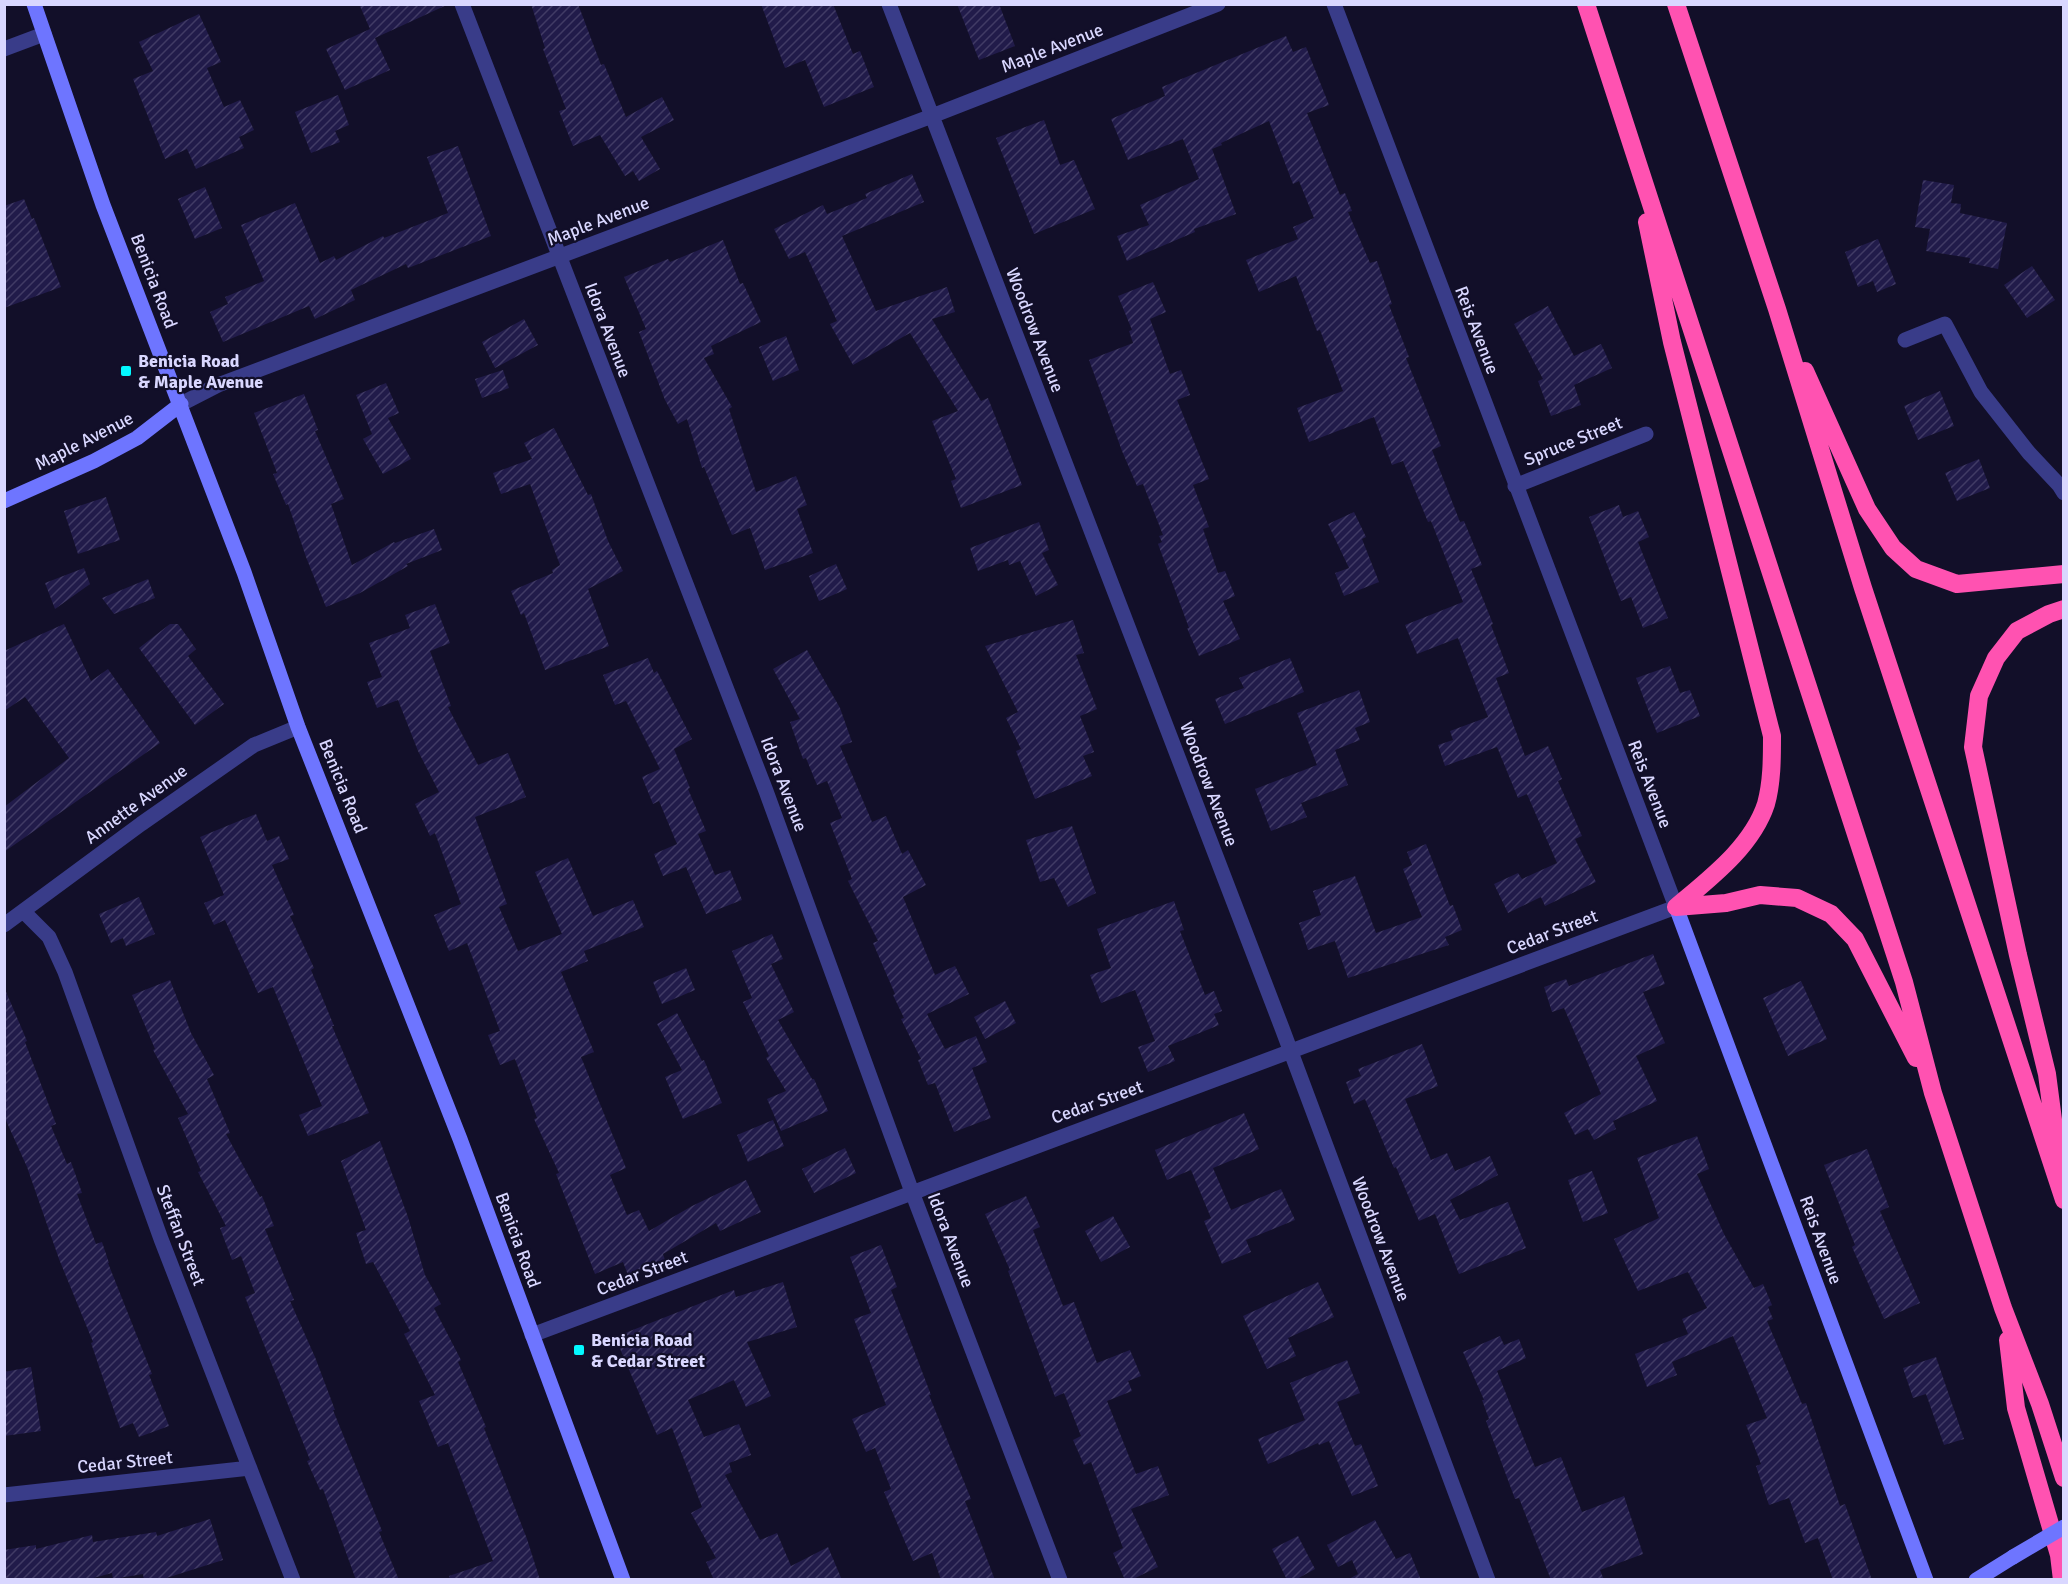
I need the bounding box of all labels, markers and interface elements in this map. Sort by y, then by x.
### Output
street label: Maple Avenue [998,18,1106,78]
street label: Maple Avenue [544,191,652,251]
street label: Benicia Road [126,230,182,332]
street label: Woodrow Avenue [1001,265,1069,395]
street label: Idora Avenue [580,279,636,381]
street label: Reis Avenue [1450,283,1504,377]
place label: Benicia Road & Maple Avenue [138,350,263,393]
marker: Benicia Road & Maple Avenue [119,364,133,378]
street label: Maple Avenue [31,407,137,475]
street label: Spruce Street [1521,411,1625,471]
street label: Woodrow Avenue [1175,719,1243,849]
street label: Idora Avenue [756,733,812,835]
street label: Benicia Road [314,736,372,836]
street label: Reis Avenue [1623,737,1677,831]
street label: Annette Avenue [80,759,192,849]
street label: Cedar Street [1503,905,1601,959]
street label: Cedar Street [1048,1075,1146,1129]
street label: Woodrow Avenue [1347,1174,1415,1304]
street label: Steffan Street [152,1181,210,1289]
street label: Benicia Road [491,1189,545,1291]
street label: Idora Avenue [923,1189,979,1291]
street label: Reis Avenue [1795,1193,1847,1287]
street label: Cedar Street [593,1246,691,1300]
place label: Benicia Road & Cedar Street [591,1329,705,1372]
marker: Benicia Road & Cedar Street [572,1343,586,1357]
street label: Cedar Street [76,1446,174,1478]

